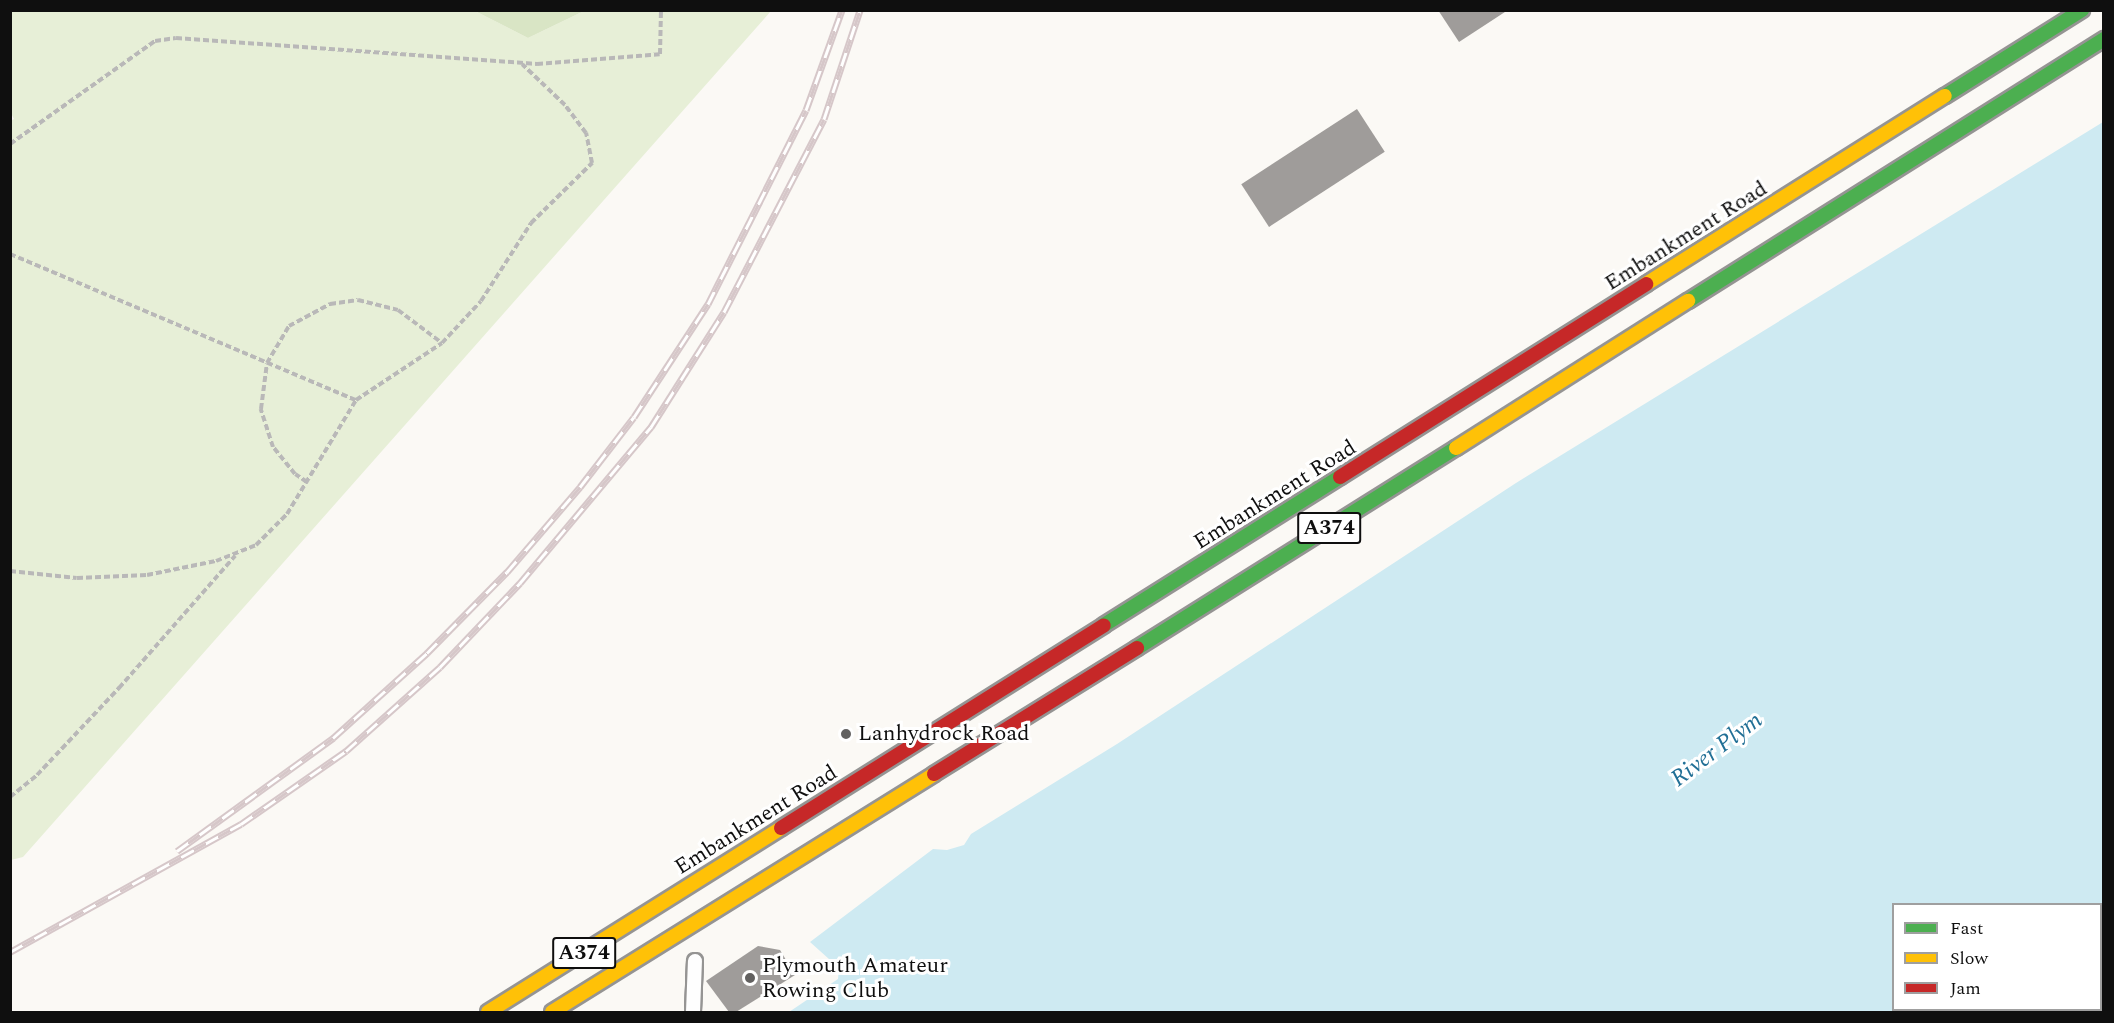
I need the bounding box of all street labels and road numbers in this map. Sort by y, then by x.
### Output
street label: Embankment Road [1600,175,1772,297]
street label: Embankment Road [1189,434,1361,556]
road number: A374 [1296,510,1362,546]
street label: Embankment Road [670,759,842,881]
road number: A374 [551,935,617,971]

